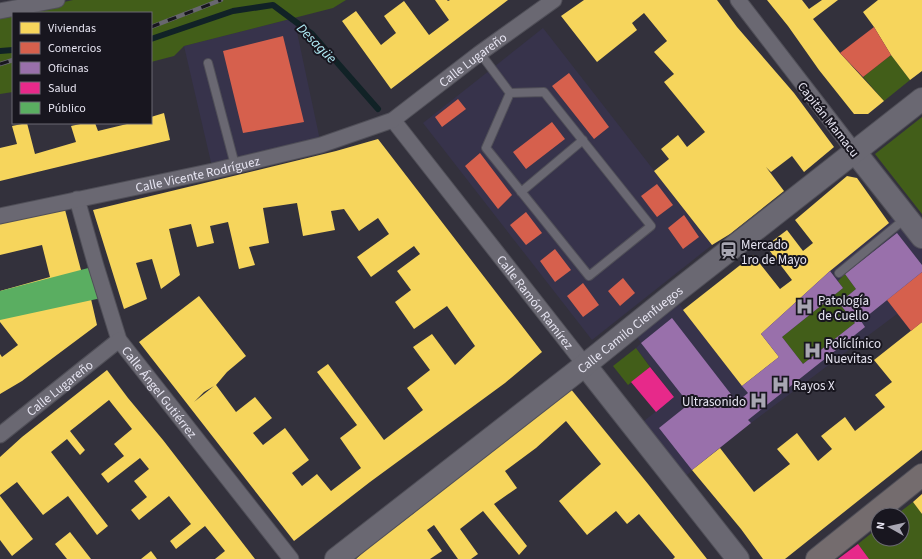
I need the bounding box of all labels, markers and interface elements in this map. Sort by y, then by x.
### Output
legend [12,12,152,124]
water label: Desagüe [292,19,341,69]
text: Viviendas [48,20,96,37]
street label: Calle Lugareño [435,29,511,92]
text: Comercios [48,40,101,57]
text: Oficinas [48,60,89,77]
street label: Capitán Mamacu [793,78,863,161]
text: Salud [48,80,77,97]
text: Público [48,100,86,117]
street label: Calle Vicente Rodríguez [134,152,262,197]
place label: Mercado 1ro de Mayo [741,236,807,269]
station icon: Mercado 1ro de Mayo [718,241,738,261]
street label: Calle Ramón Ramírez [492,251,578,354]
street label: Calle Camilo Cienfuegos [574,281,687,378]
place label: Patología de Cuello [818,292,869,325]
hospital icon: Patología de Cuello [795,297,815,317]
place label: Políclínico Nuevitas [825,335,881,368]
hospital icon: Políclínico Nuevitas [802,340,822,360]
street label: Calle Ángel Gutiérrez [117,343,201,443]
street label: Calle Lugareño [23,356,97,421]
hospital icon: Rayos X [770,375,790,395]
place label: Rayos X [793,377,835,395]
hospital icon: Ultrasonido [749,391,769,411]
place label: Ultrasonido [682,393,746,411]
north arrow [870,507,910,547]
text: N [873,521,889,530]

